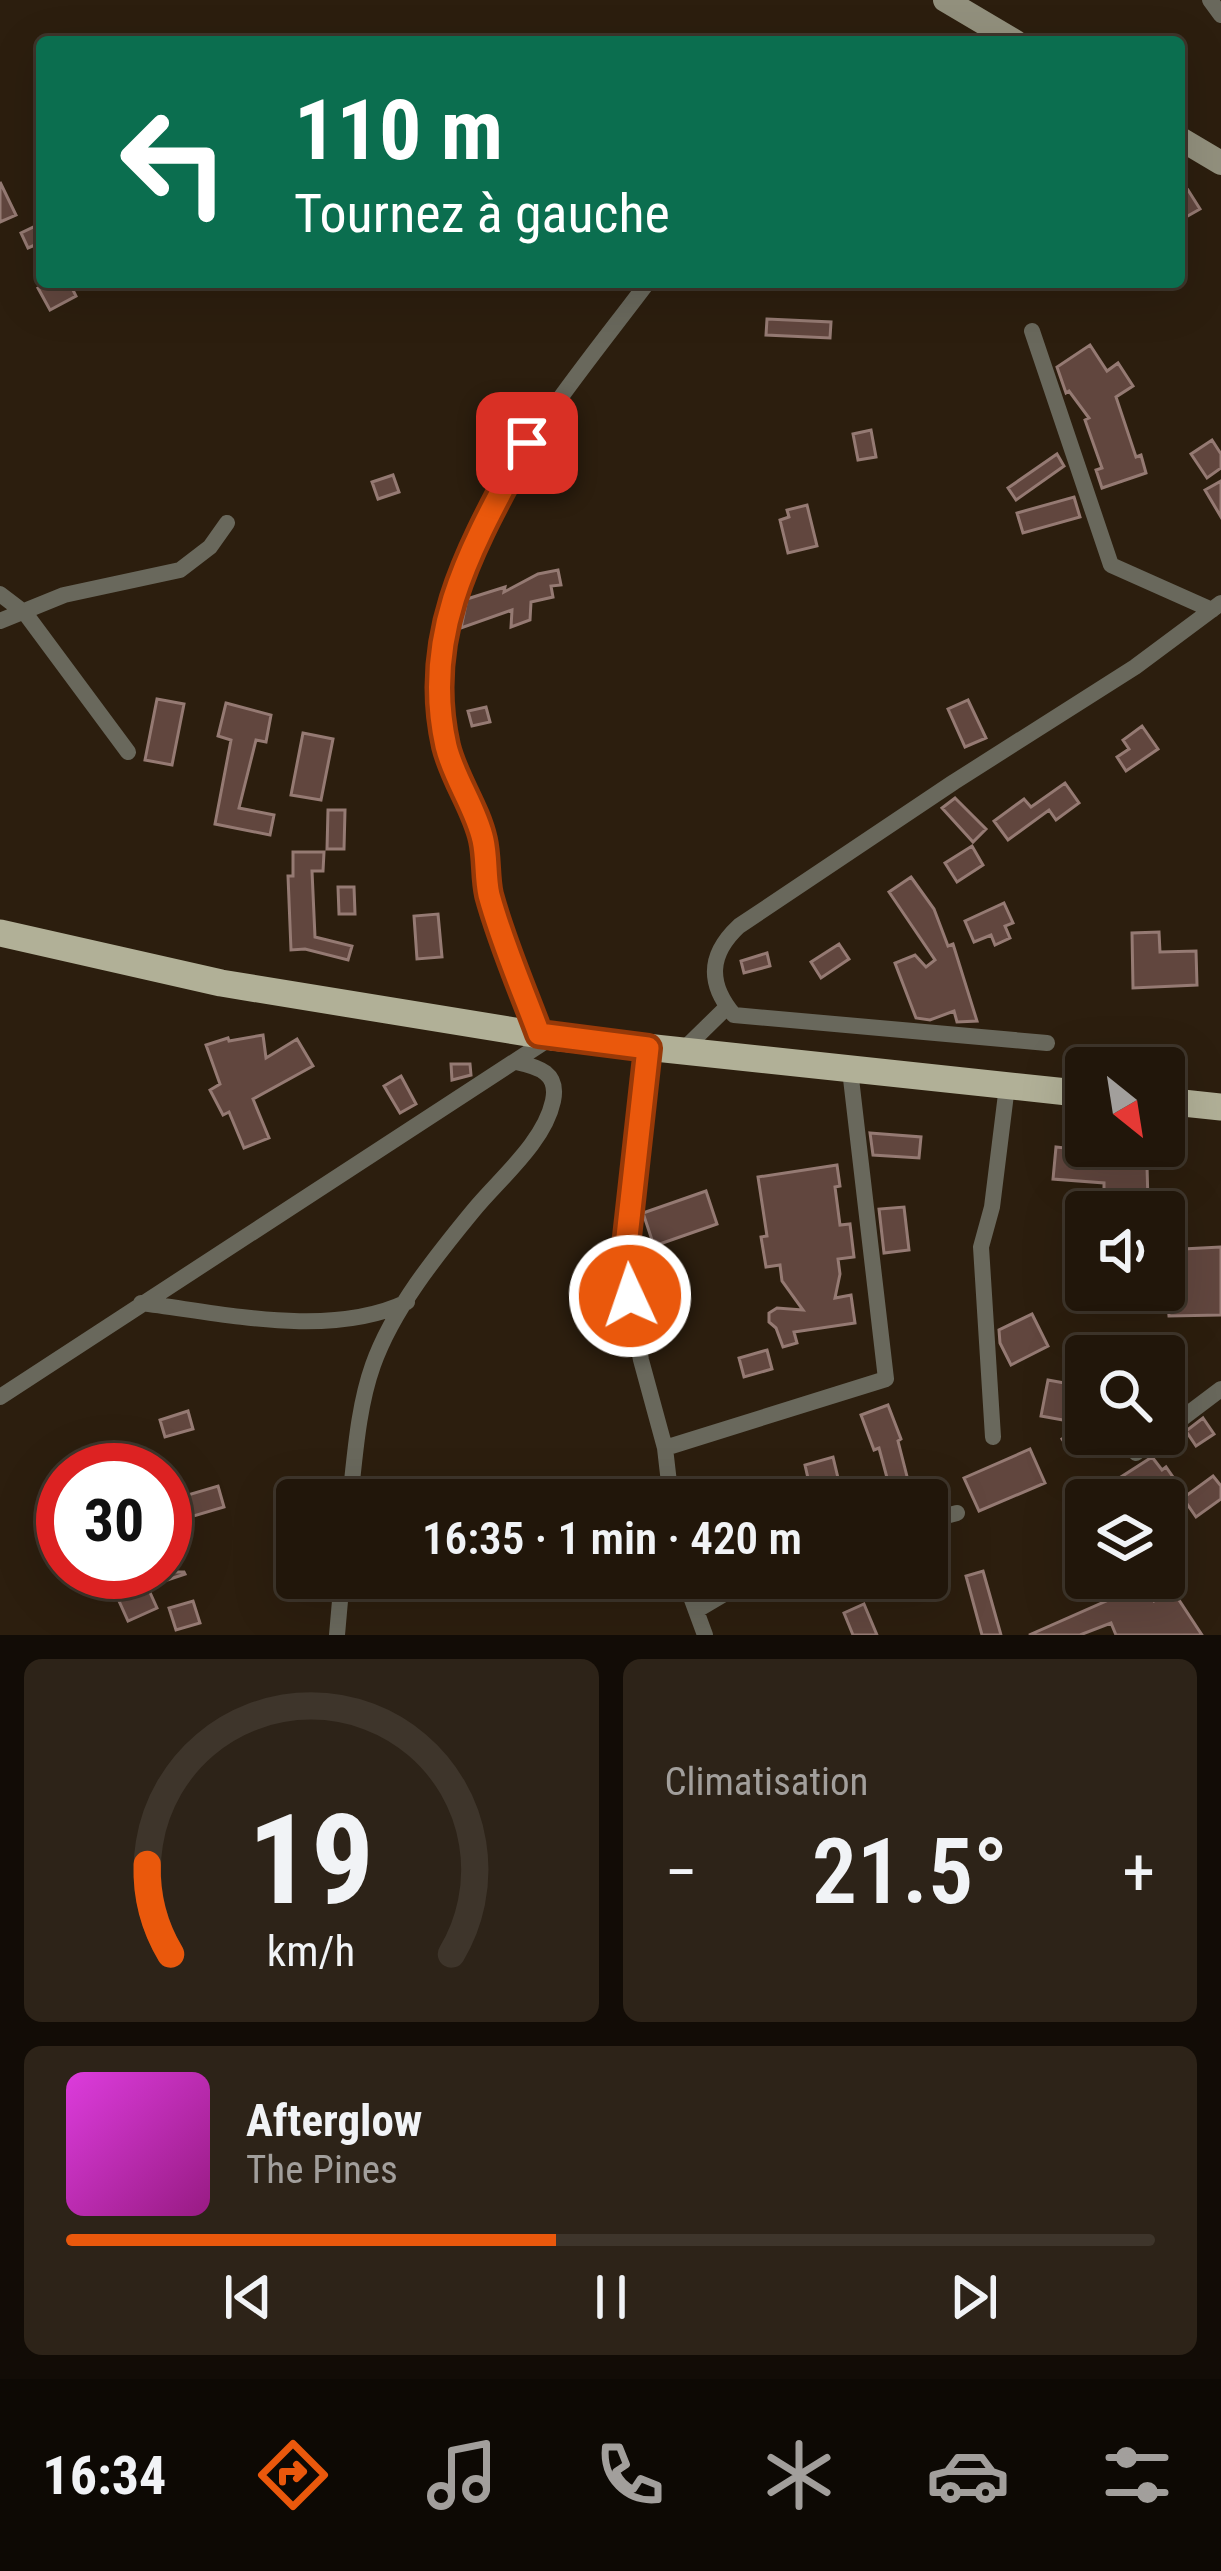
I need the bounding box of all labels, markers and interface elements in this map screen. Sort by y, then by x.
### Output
text: 110 m [294,81,503,180]
icon: left [96,84,252,240]
text: Tournez à gauche [294,182,670,245]
pin [476,392,578,494]
icon: arrive [494,410,560,476]
north arrow [1065,1047,1185,1167]
map controls [1065,1047,1185,1599]
button: sound [1065,1191,1185,1311]
position arrow [567,1233,693,1359]
button: search [1065,1335,1185,1455]
speed limit sign: 30 [36,1443,192,1599]
button: layers [1065,1479,1185,1599]
text: 16:35 · 1 min · 420 m [422,1512,802,1565]
text: Climatisation [665,1759,868,1805]
text: 19 [248,1787,374,1933]
text: 21.5° [812,1820,1008,1925]
text: − [665,1834,698,1911]
text: + [1122,1834,1155,1911]
text: km/h [267,1925,355,1975]
text: Afterglow [246,2094,422,2147]
text: The Pines [246,2147,398,2193]
icon: previous [215,2264,281,2330]
icon: pause [578,2264,644,2330]
icon: next [941,2264,1007,2330]
icon: directions [251,2433,335,2517]
icon: music [420,2433,504,2517]
icon: phone [588,2433,672,2517]
icon: climate [757,2433,841,2517]
icon: car [926,2433,1010,2517]
icon: filters [1095,2433,1179,2517]
text: 16:34 [42,2444,166,2507]

